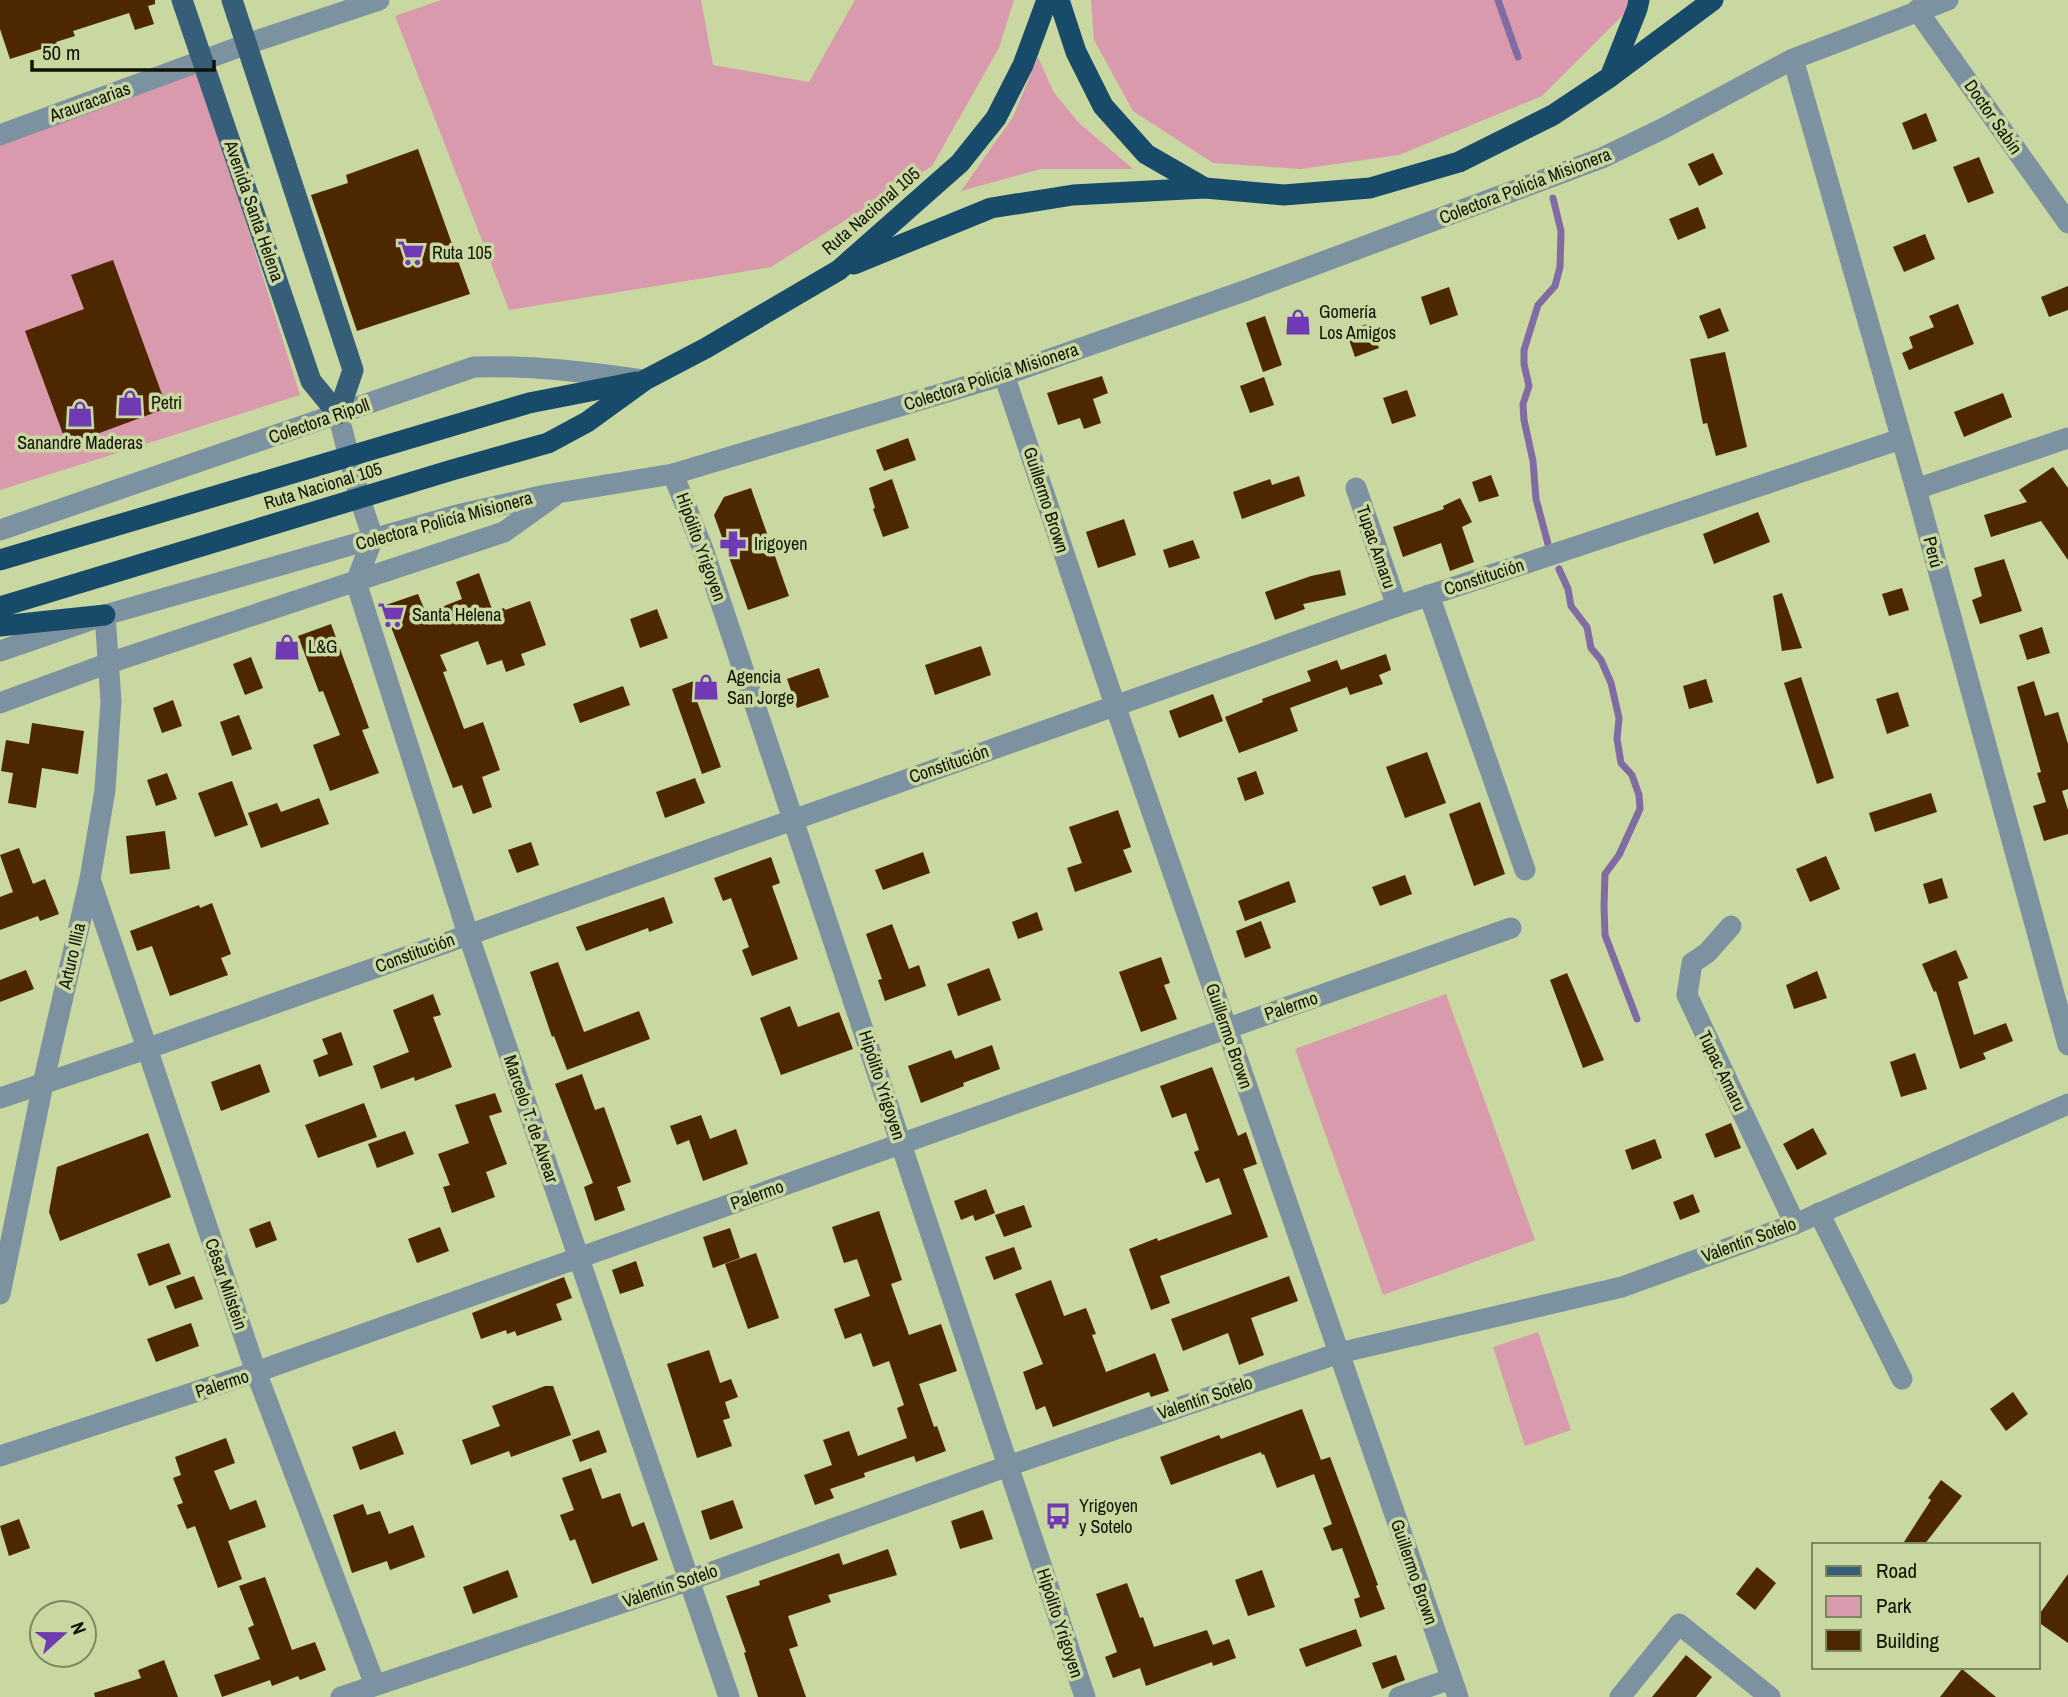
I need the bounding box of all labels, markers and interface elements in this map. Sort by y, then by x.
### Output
scale bar [32,28,214,72]
text: 50 m [42,38,80,67]
street label: Doctor Sabín [1958,74,2028,159]
street label: Arauracarias [45,75,134,128]
street label: Avenida Santa Helena [218,136,290,285]
street label: Colectora Policía Misionera [1435,141,1614,230]
street label: Ruta Nacional 105 [816,161,925,260]
supermarket icon: Ruta 105 [396,238,426,268]
place label: Ruta 105 [432,240,492,265]
place label: Gomería Los Amigos [1319,299,1396,345]
shop icon: Gomería Los Amigos [1283,307,1313,337]
street label: Colectora Policía Misionera [900,336,1081,417]
shop icon: Petri [115,388,145,418]
place label: Petri [151,390,182,415]
street label: Colectora Ripoll [265,392,373,449]
shop icon: Sanandre Maderas [65,399,95,429]
place label: Sanandre Maderas [17,430,143,455]
street label: Guillermo Brown [1018,444,1075,556]
street label: Ruta Nacional 105 [261,456,385,515]
street label: Colectora Policía Misionera [353,485,535,556]
street label: Hipólito Yrigoyen [670,489,733,605]
street label: Tupac Amaru [1351,502,1402,592]
pharmacy icon: Irigoyen [718,529,748,559]
place label: Irigoyen [754,531,807,556]
street label: Perú [1917,534,1950,570]
street label: Constitución [1441,552,1527,601]
supermarket icon: Santa Helena [376,600,406,630]
place label: Santa Helena [412,602,501,627]
shop icon: L&G [272,632,302,662]
place label: L&G [308,634,338,659]
place label: Agencia San Jorge [726,664,794,710]
shop icon: Agencia San Jorge [691,672,721,702]
street label: Constitución [906,738,992,789]
street label: Arturo Illia [52,920,91,992]
street label: Constitución [372,927,458,978]
street label: Guillermo Brown [1200,980,1259,1092]
street label: Palermo [1261,985,1321,1026]
street label: Tupac Amaru [1692,1026,1753,1115]
street label: Hipólito Yrigoyen [853,1027,912,1143]
street label: Marcelo T. de Alvear [498,1052,565,1186]
street label: Palermo [727,1173,787,1216]
street label: Valentín Sotelo [1698,1211,1800,1268]
street label: César Milstein [199,1235,254,1333]
street label: Palermo [192,1363,252,1404]
street label: Valentín Sotelo [1154,1370,1256,1425]
place label: Yrigoyen y Sotelo [1079,1493,1138,1539]
bus stop icon: Yrigoyen y Sotelo [1043,1501,1073,1531]
street label: Guillermo Brown [1385,1516,1444,1628]
legend [1812,1543,2040,1669]
text: Road [1876,1556,1917,1585]
street label: Valentín Sotelo [619,1558,721,1613]
street label: Hipólito Yrigoyen [1031,1565,1090,1681]
text: Park [1876,1591,1912,1620]
north arrow [28,1599,98,1669]
text: N [65,1618,93,1638]
text: Building [1876,1626,1940,1655]

